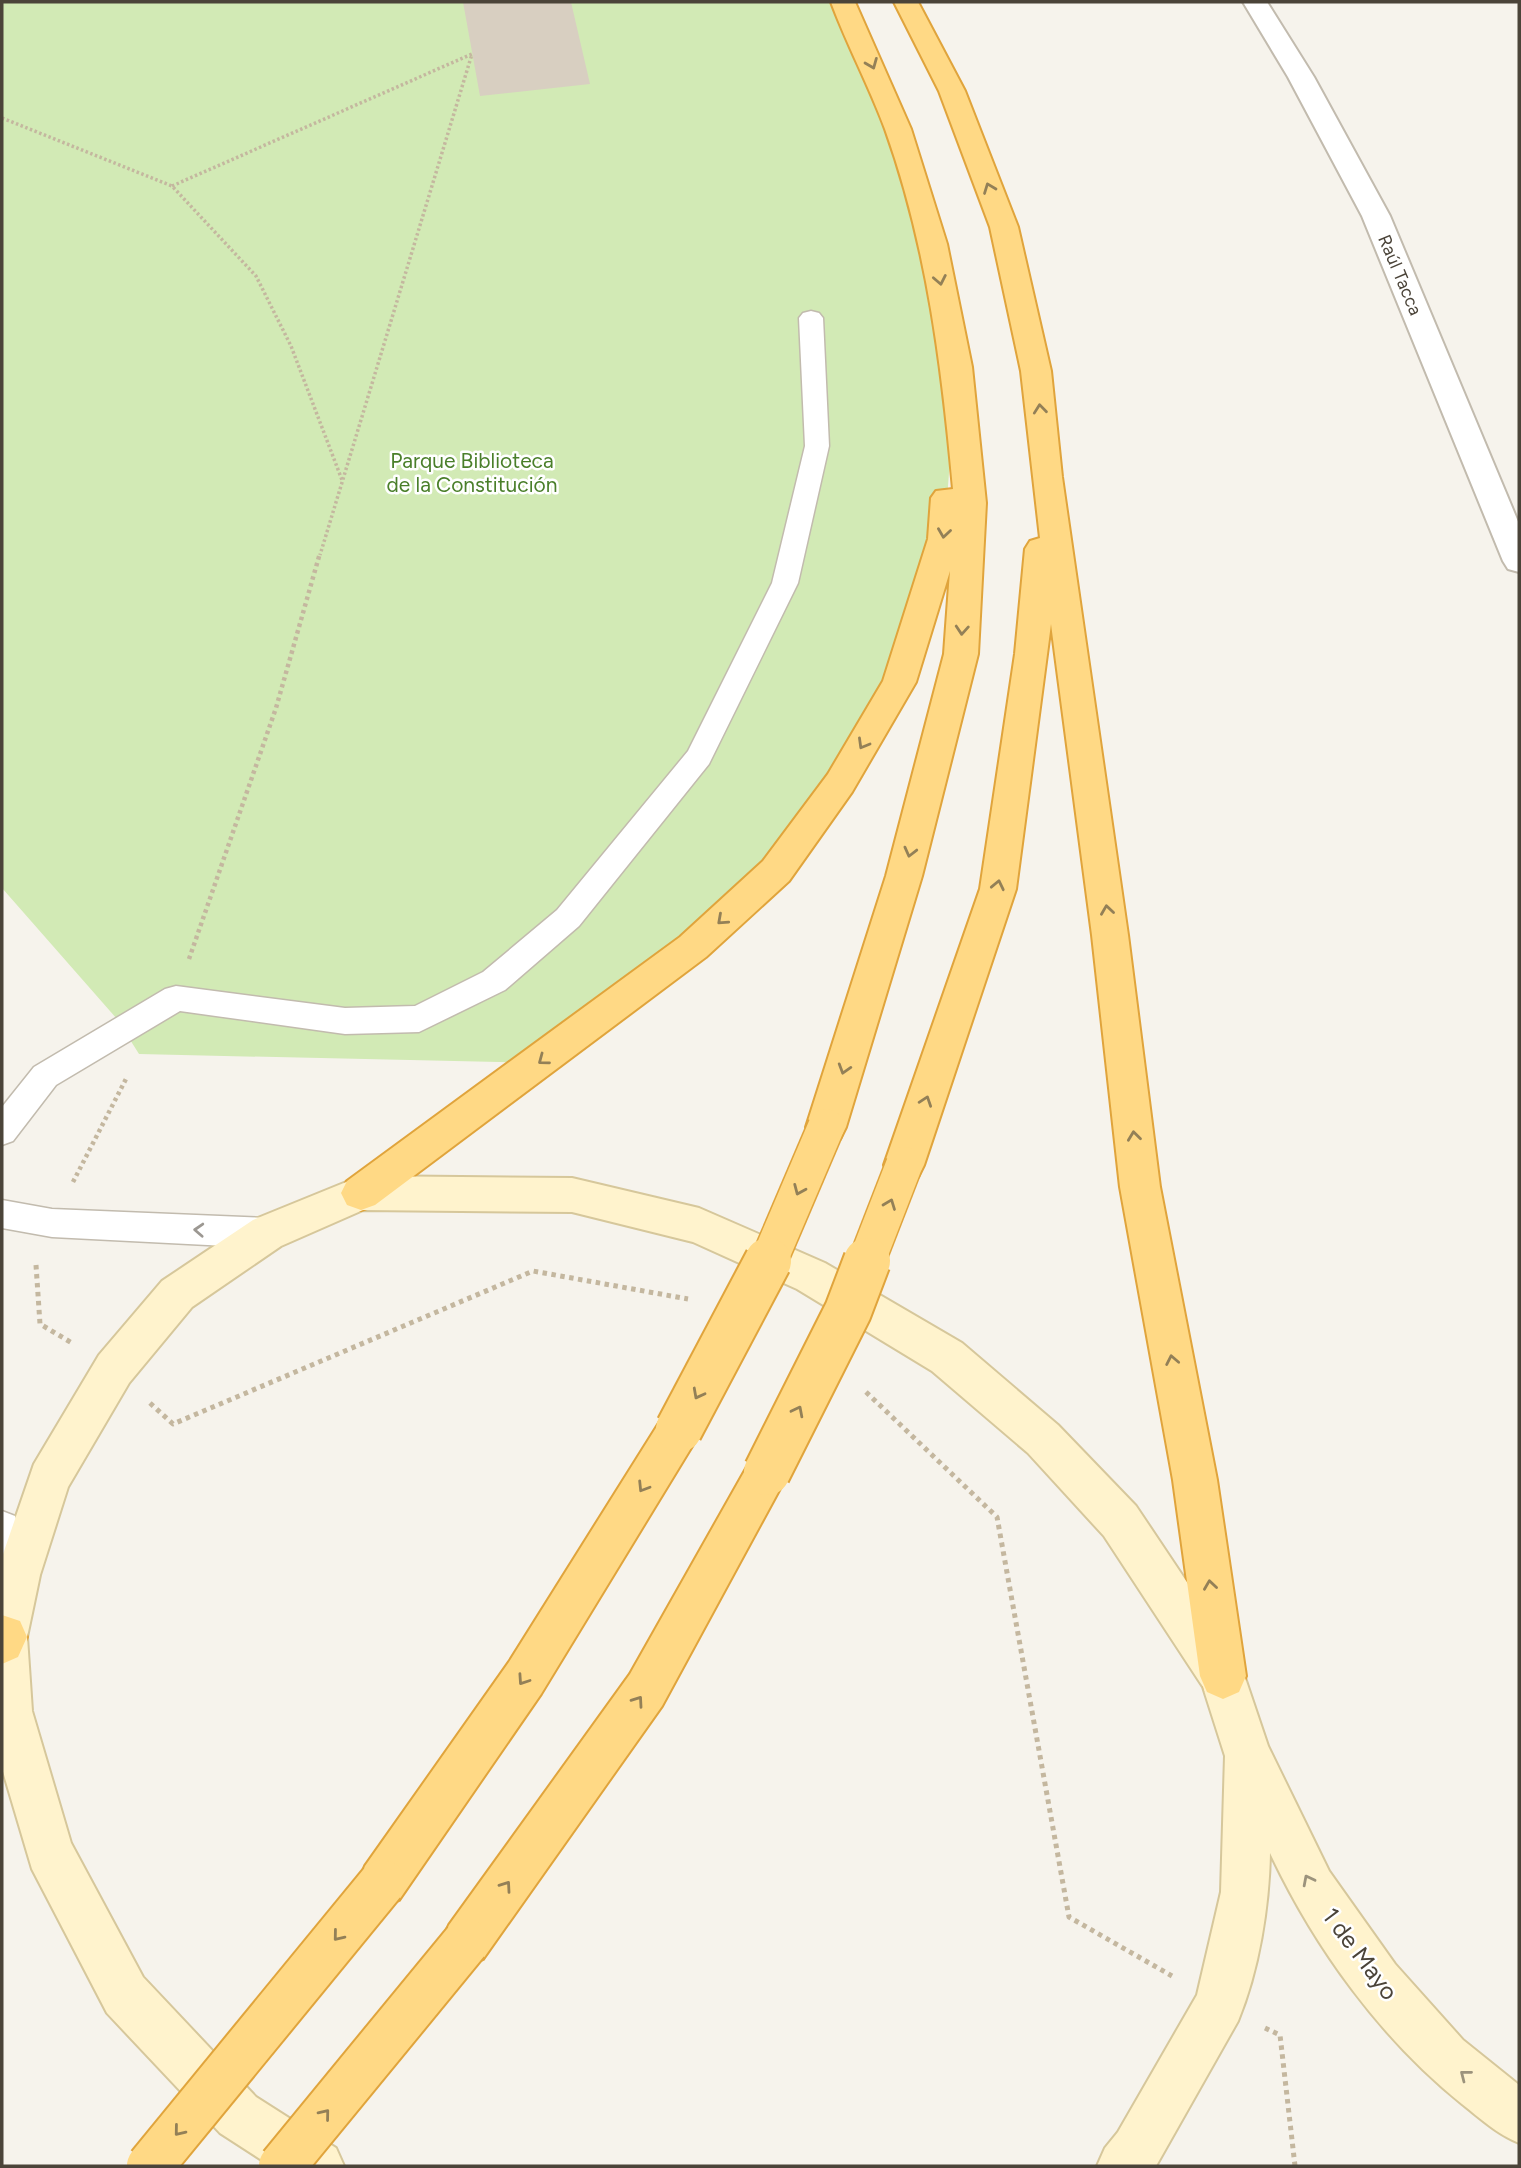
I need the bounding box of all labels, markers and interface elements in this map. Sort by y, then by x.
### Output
one-way arrow [863,57,877,69]
one-way arrow [983,182,997,194]
street label: Raúl Tacca [1373,231,1427,319]
one-way arrow [932,274,947,286]
one-way arrow [1033,403,1048,414]
park label: Parque Biblioteca de la Constitución [387,448,557,497]
one-way arrow [936,527,951,539]
one-way arrow [955,625,970,636]
one-way arrow [858,736,871,749]
one-way arrow [904,845,918,857]
one-way arrow [990,879,1005,891]
one-way arrow [1099,904,1114,916]
one-way arrow [717,912,730,924]
one-way arrow [538,1051,550,1064]
one-way arrow [838,1062,852,1075]
one-way arrow [918,1095,932,1107]
one-way arrow [1126,1130,1141,1142]
one-way arrow [793,1183,807,1195]
one-way arrow [881,1198,895,1210]
one-way arrow [193,1223,204,1238]
one-way arrow [1165,1354,1180,1366]
one-way arrow [693,1387,706,1399]
one-way arrow [789,1406,803,1418]
one-way arrow [639,1480,652,1493]
one-way arrow [1202,1579,1217,1590]
one-way arrow [519,1672,531,1685]
one-way arrow [630,1696,642,1709]
one-way arrow [1302,1875,1316,1887]
one-way arrow [498,1881,510,1894]
street label: 1 de Mayo [1316,1902,1404,2005]
one-way arrow [334,1928,347,1940]
one-way arrow [1461,2070,1473,2083]
one-way arrow [317,2109,329,2122]
one-way arrow [175,2122,187,2135]

